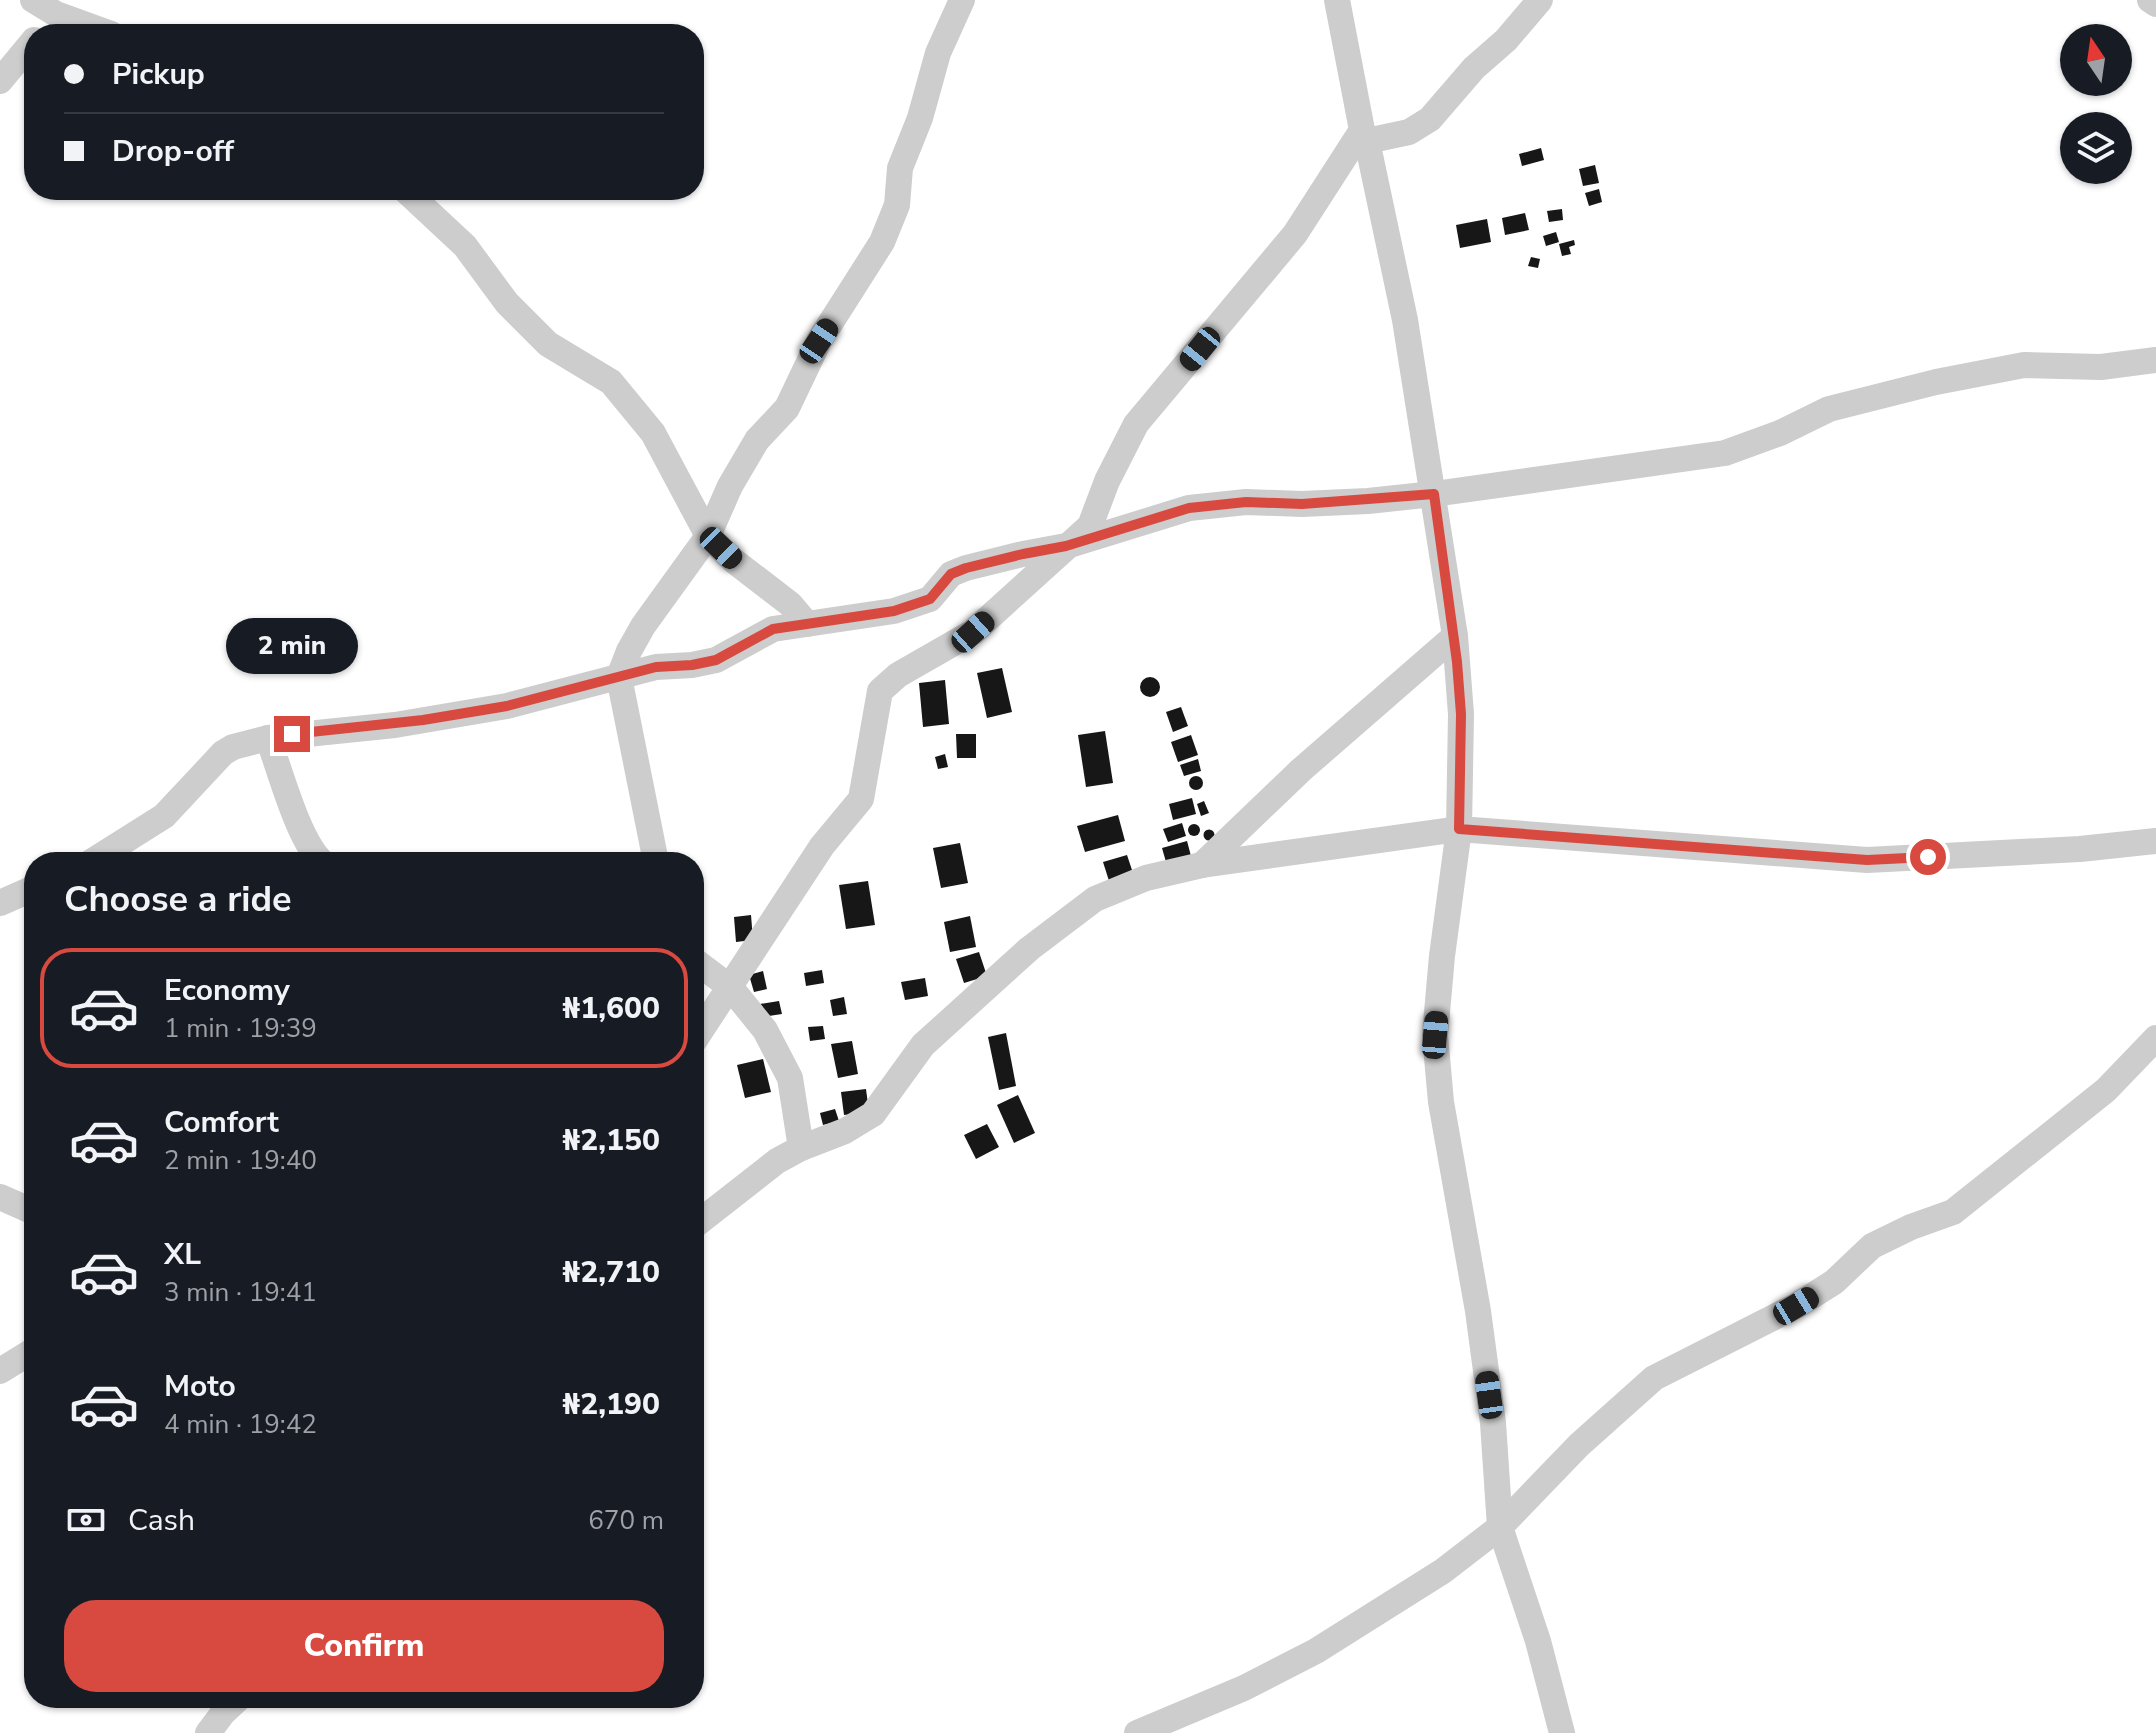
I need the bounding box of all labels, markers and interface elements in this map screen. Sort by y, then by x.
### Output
north arrow [2060,24,2132,96]
map controls [2060,24,2132,184]
text: Pickup [112,54,205,95]
button: layers [2060,112,2132,184]
text: Drop-off [112,131,234,172]
car [796,314,842,368]
car [1176,323,1224,375]
car [695,523,747,573]
car [947,607,999,657]
callout: 2 min [226,618,358,674]
text: 2 min [258,628,326,663]
route end [274,716,310,752]
route start [1910,839,1946,875]
text: Choose a ride [64,875,292,924]
text: Economy [164,970,290,1011]
icon: car [68,972,140,1044]
text: ₦1,600 [562,988,660,1029]
car [1421,1010,1449,1060]
text: 1 min · 19:39 [164,1011,317,1046]
text: Comfort [164,1102,279,1143]
icon: car [68,1104,140,1176]
text: ₦2,150 [562,1120,660,1161]
text: 2 min · 19:40 [164,1143,317,1178]
text: XL [164,1234,201,1275]
icon: car [68,1236,140,1308]
text: ₦2,710 [562,1252,660,1293]
text: 3 min · 19:41 [164,1275,317,1310]
car [1769,1283,1823,1329]
text: Moto [164,1366,236,1407]
icon: car [68,1368,140,1440]
car [1474,1370,1504,1420]
text: ₦2,190 [562,1384,660,1425]
text: 4 min · 19:42 [164,1407,317,1442]
icon: cash [64,1498,108,1542]
text: Cash [128,1500,195,1541]
text: 670 m [588,1503,664,1538]
button: Confirm [64,1600,664,1692]

